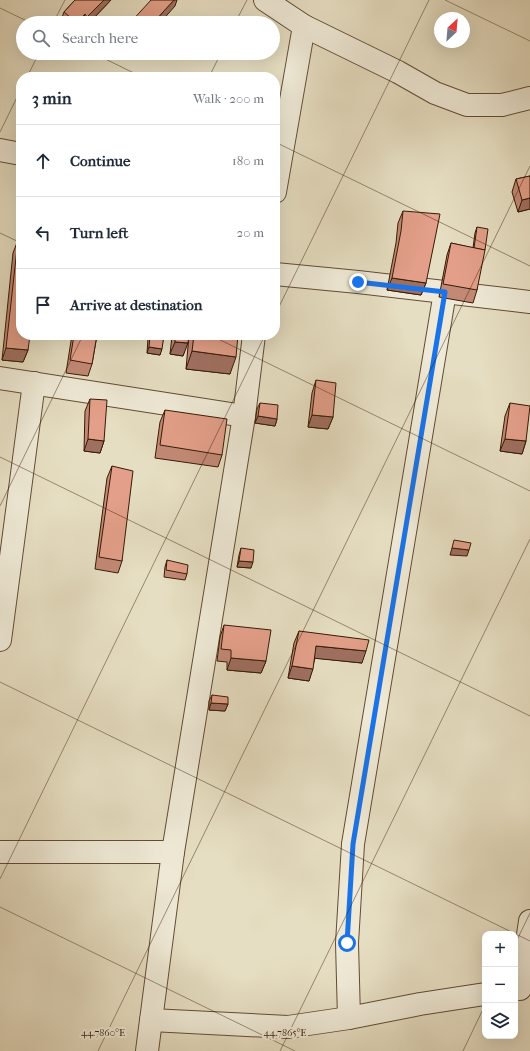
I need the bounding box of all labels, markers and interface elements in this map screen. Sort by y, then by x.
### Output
north arrow [434,12,470,48]
search box [16,16,280,60]
icon: search [30,27,52,49]
text: Search here [62,29,138,47]
text: 3 min [32,88,72,108]
text: Walk · 200 m [193,91,264,106]
icon: ahead [32,150,54,172]
text: Continue [70,152,130,170]
text: 180 m [232,153,264,168]
icon: left [32,222,54,244]
text: Turn left [70,224,128,242]
text: 20 m [237,225,264,240]
route end [349,273,367,291]
icon: arrive [32,294,54,316]
text: Arrive at destination [70,296,202,314]
map controls [482,931,518,1039]
button: + [482,931,518,967]
route start [338,934,356,952]
button: − [482,967,518,1003]
button: layers [482,1003,518,1039]
text: 44.7860°E [81,1027,125,1039]
text: 44.7865°E [264,1027,306,1039]

